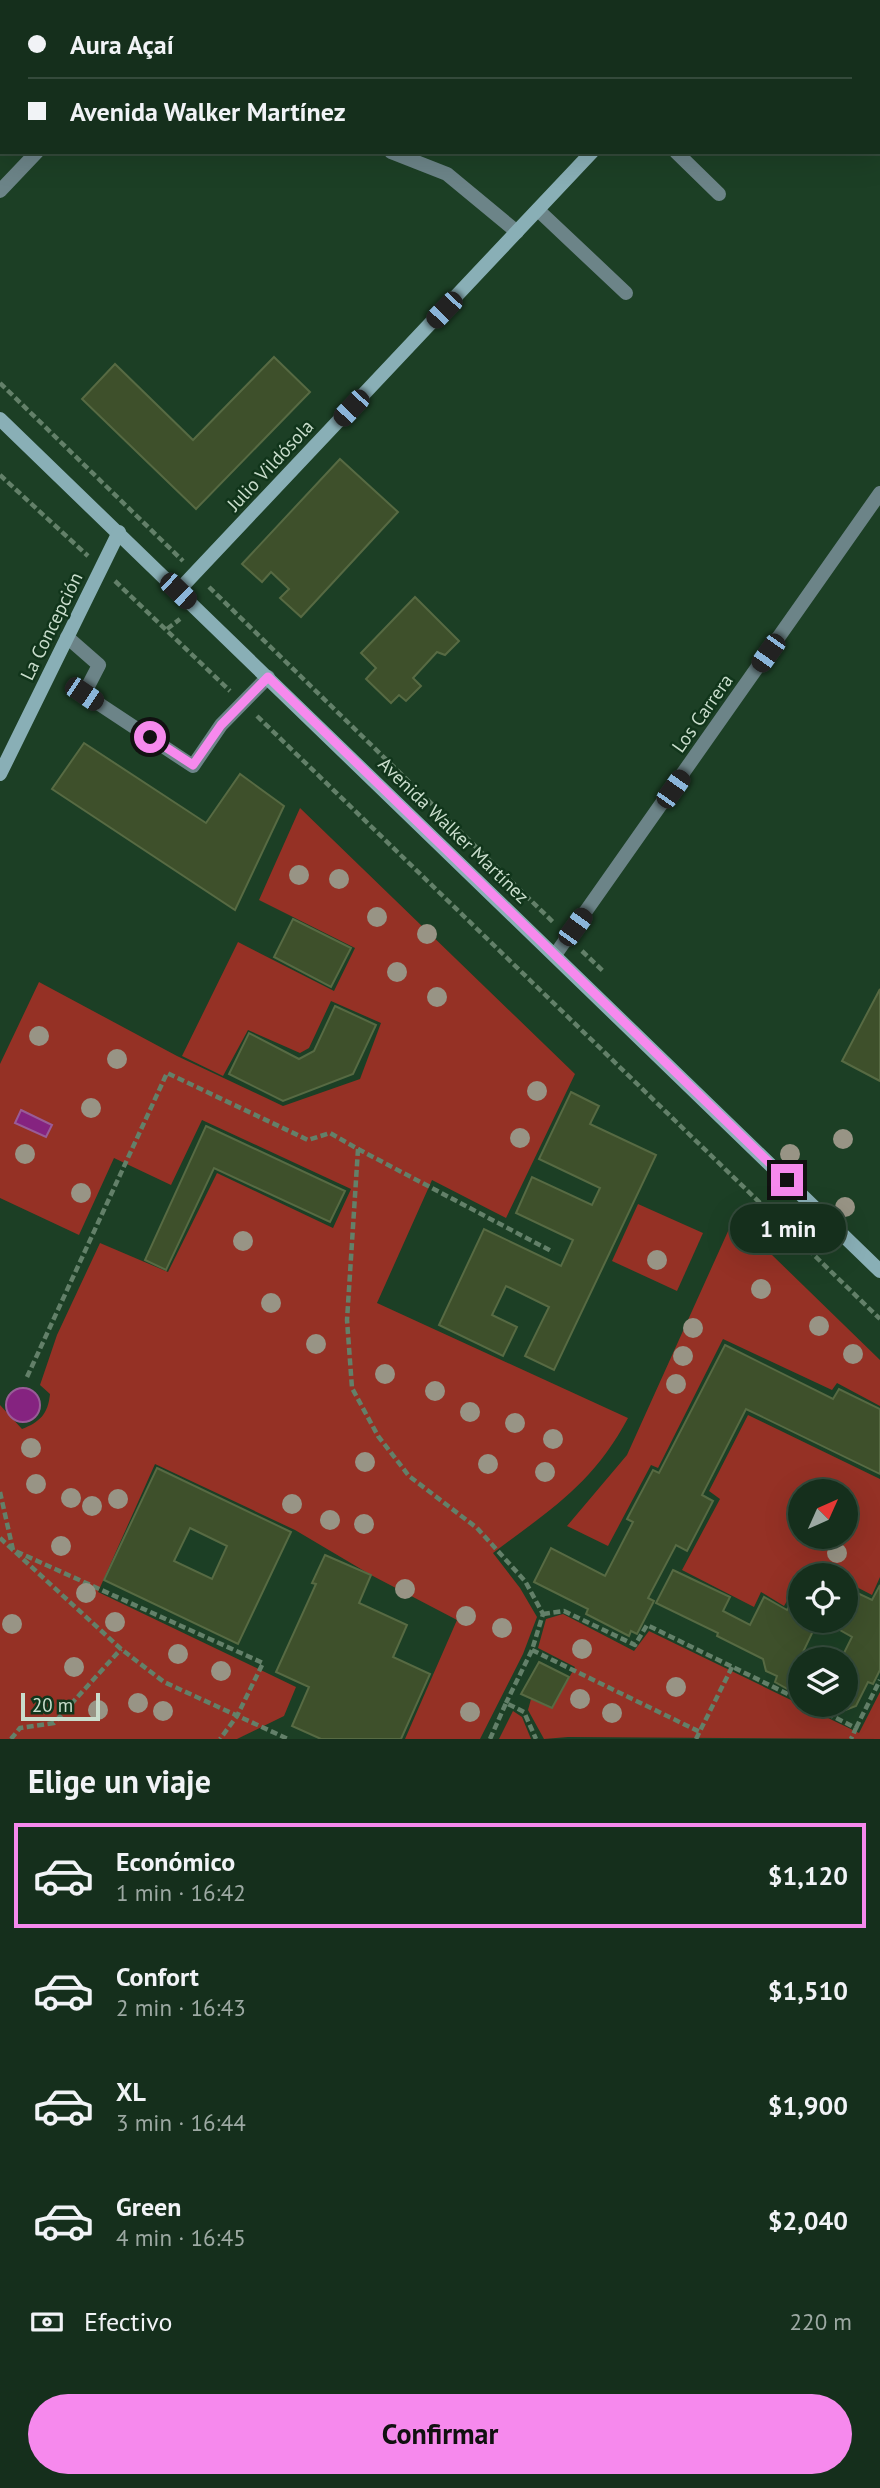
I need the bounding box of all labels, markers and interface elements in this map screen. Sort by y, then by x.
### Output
text: Aura Açaí [70,28,174,61]
text: Avenida Walker Martínez [70,95,346,128]
car [422,288,467,332]
car [329,385,374,431]
street label: Julio Vildósola [221,414,318,516]
street label: La Concepción [15,568,87,684]
car [156,569,201,613]
car [748,630,789,676]
street label: Los Carrera [666,669,738,757]
car [61,674,108,714]
route start [134,721,166,753]
street label: Avenida Walker Martínez [374,752,534,908]
car [653,766,694,812]
car [555,904,596,950]
route end [771,1164,803,1196]
callout: 1 min [729,1204,845,1254]
text: 1 min [760,1214,816,1243]
north arrow [788,1479,858,1549]
map controls [788,1479,858,1717]
button: locate [788,1563,858,1633]
button: layers [788,1647,858,1717]
scale bar [21,1690,100,1722]
text: 20 m [32,1693,73,1717]
text: Elige un viaje [28,1760,211,1802]
icon: car [32,1844,95,1907]
text: Económico [116,1845,235,1878]
text: $1,120 [768,1859,848,1892]
text: 1 min · 16:42 [116,1878,246,1907]
icon: car [32,1959,95,2022]
text: Confort [116,1960,199,1993]
text: $1,510 [768,1974,848,2007]
text: 2 min · 16:43 [116,1993,246,2022]
icon: car [32,2074,95,2137]
text: XL [116,2075,146,2108]
text: $1,900 [768,2089,848,2122]
text: 3 min · 16:44 [116,2108,246,2137]
icon: car [32,2189,95,2252]
text: Green [116,2190,181,2223]
text: $2,040 [768,2204,848,2237]
text: 4 min · 16:45 [116,2223,246,2252]
icon: cash [28,2303,66,2341]
text: Efectivo [84,2305,173,2338]
text: 220 m [790,2307,852,2336]
button: Confirmar [28,2394,852,2474]

